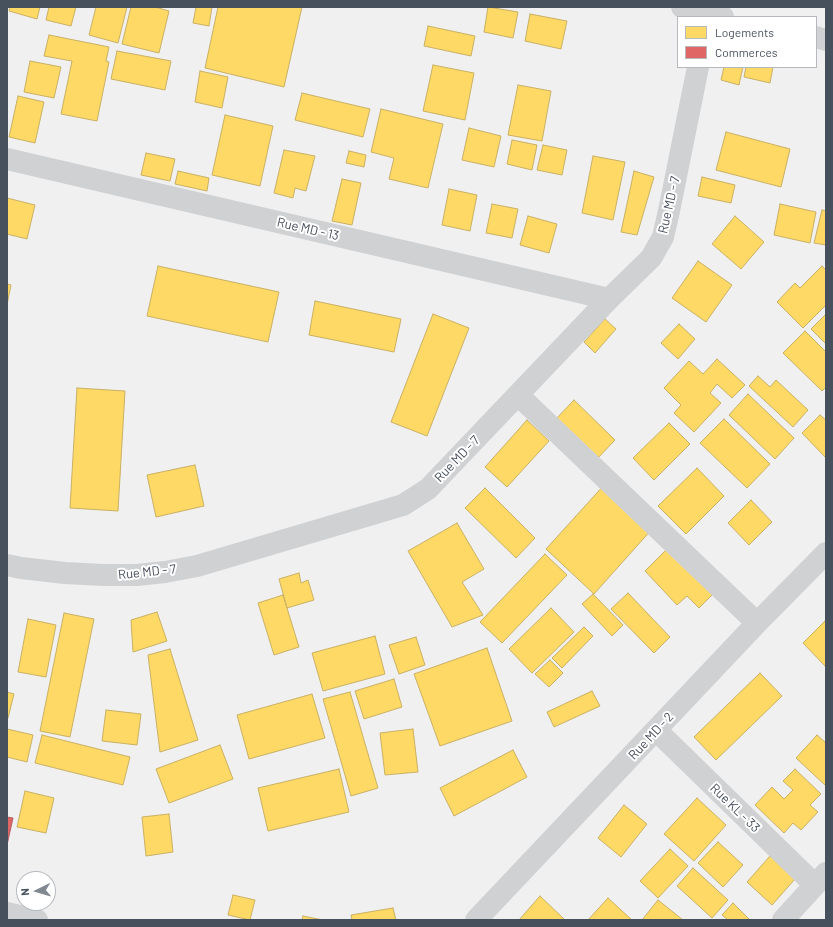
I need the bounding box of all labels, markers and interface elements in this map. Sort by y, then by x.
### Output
legend [677,16,817,68]
text: Logements [715,25,774,39]
text: Commerces [715,45,778,59]
street label: Rue MD - 7 [655,175,683,235]
street label: Rue MD - 13 [275,214,341,244]
street label: Rue MD - 7 [431,433,483,485]
street label: Rue MD - 7 [117,561,177,583]
street label: Rue MD - 2 [625,709,677,763]
street label: Rue KL - 33 [707,780,763,836]
north arrow [16,871,56,911]
text: N [18,888,31,896]

